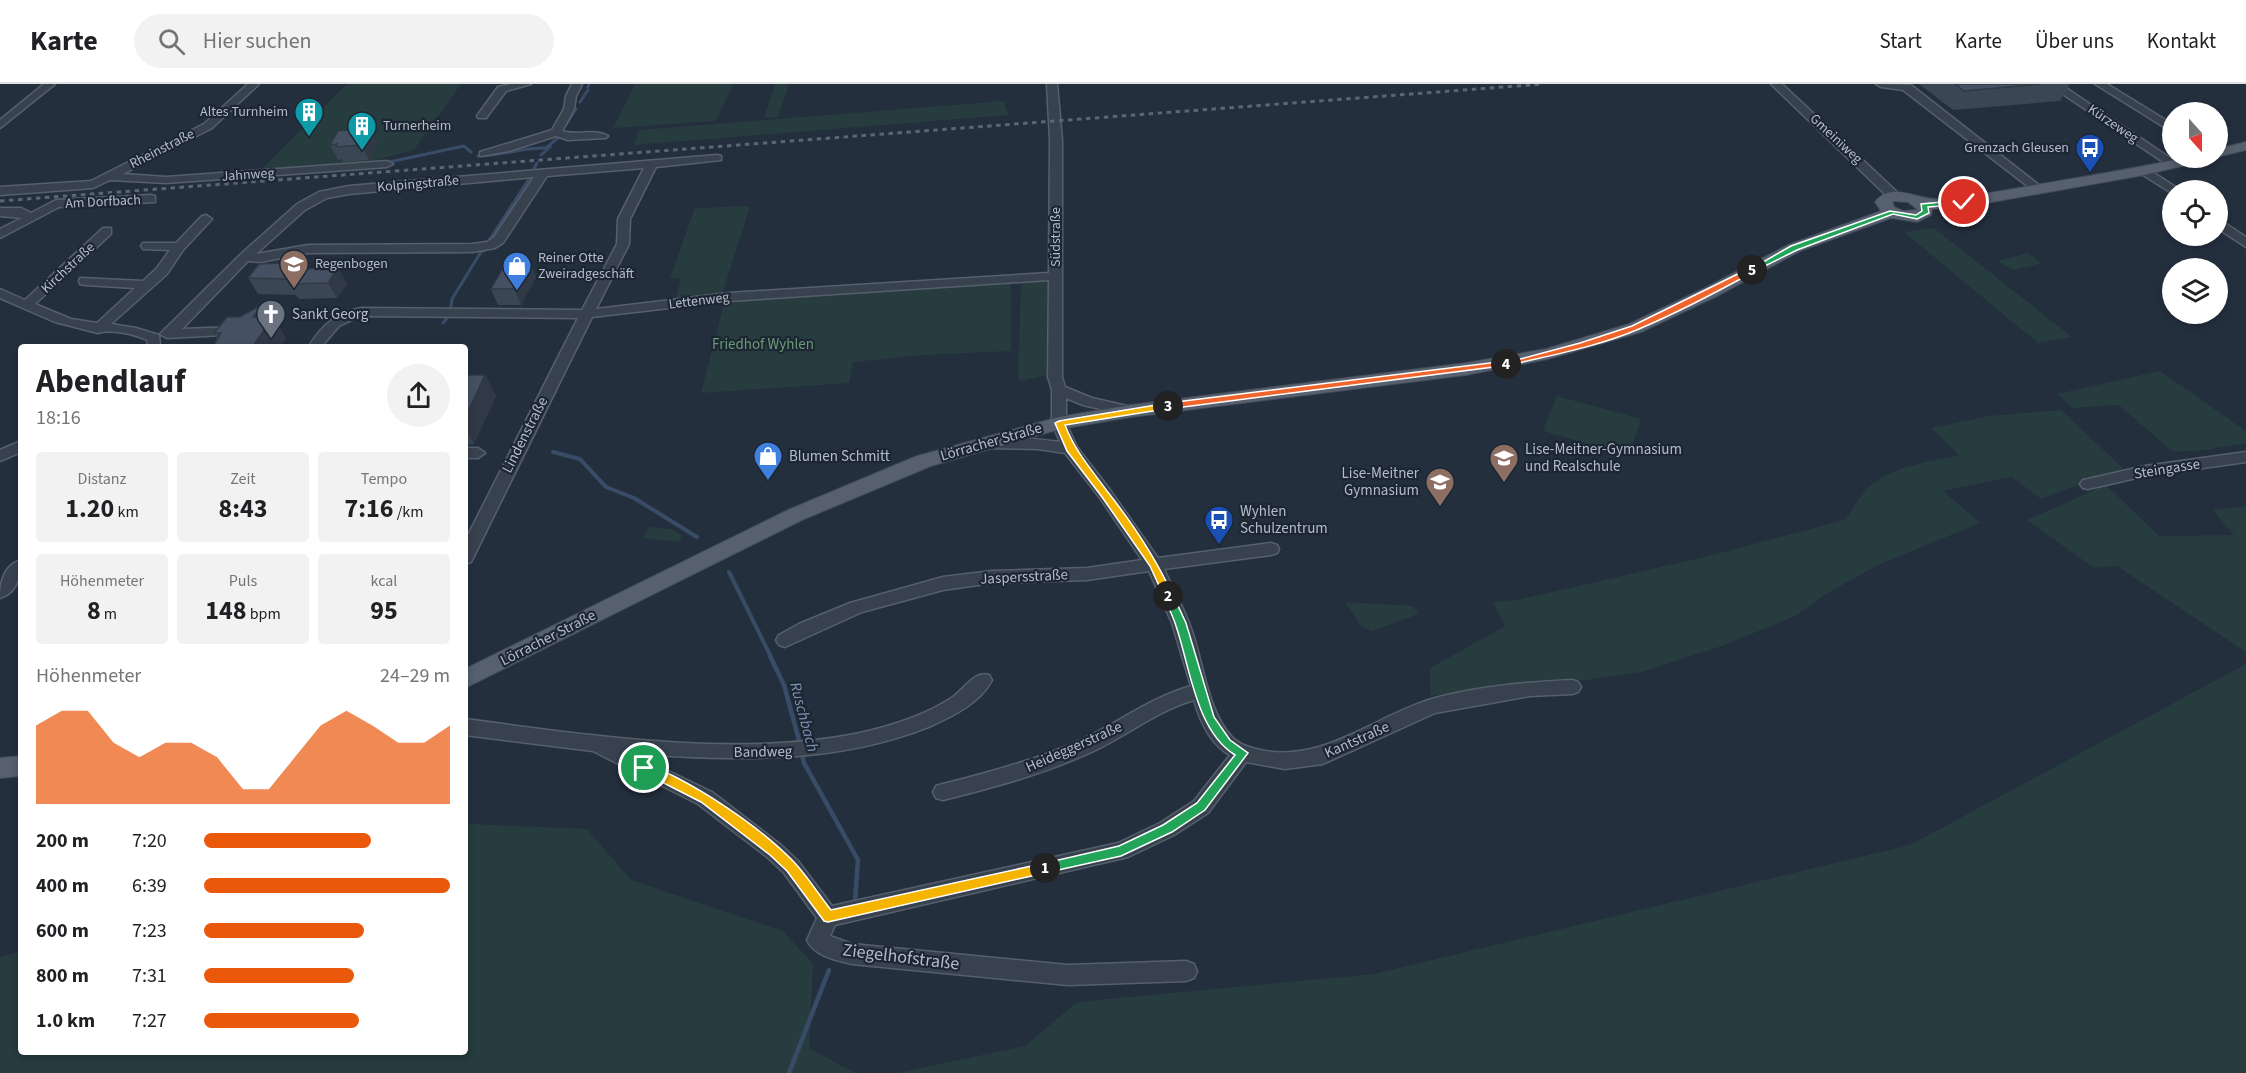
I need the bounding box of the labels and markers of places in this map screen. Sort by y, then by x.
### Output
building icon: Altes Turnheim [293,96,325,138]
place label: Altes Turnheim [200,102,288,122]
building icon: Turnerheim [346,110,378,152]
place label: Turnerheim [383,116,451,136]
bus stop icon: Grenzach Gleusen [2074,132,2106,174]
place label: Grenzach Gleusen [1964,138,2069,158]
pin [1938,176,1989,227]
school or university icon: Regenbogen [278,248,310,290]
place label: Reiner Otte Zweiradgeschäft [538,248,635,284]
shop icon: Reiner Otte Zweiradgeschäft [501,250,533,292]
place label: Regenbogen [315,254,388,274]
pin: 5 [1737,255,1767,285]
church icon: Sankt Georg [255,298,287,340]
place label: Sankt Georg [292,304,369,325]
pin: 4 [1491,349,1521,379]
pin: 3 [1153,391,1183,421]
place label: Lise-Meitner-Gymnasium und Realschule [1525,439,1682,477]
shop icon: Blumen Schmitt [752,440,784,482]
school or university icon: Lise-Meitner-Gymnasium und Realschule [1488,442,1520,484]
place label: Blumen Schmitt [789,446,890,467]
place label: Lise-Meitner Gymnasium [1342,463,1420,501]
school or university icon: Lise-Meitner Gymnasium [1424,466,1456,508]
place label: Wyhlen Schulzentrum [1240,501,1328,539]
bus stop icon: Wyhlen Schulzentrum [1203,504,1235,546]
pin: 2 [1153,581,1183,611]
pin [618,742,669,793]
pin: 1 [1030,853,1060,883]

